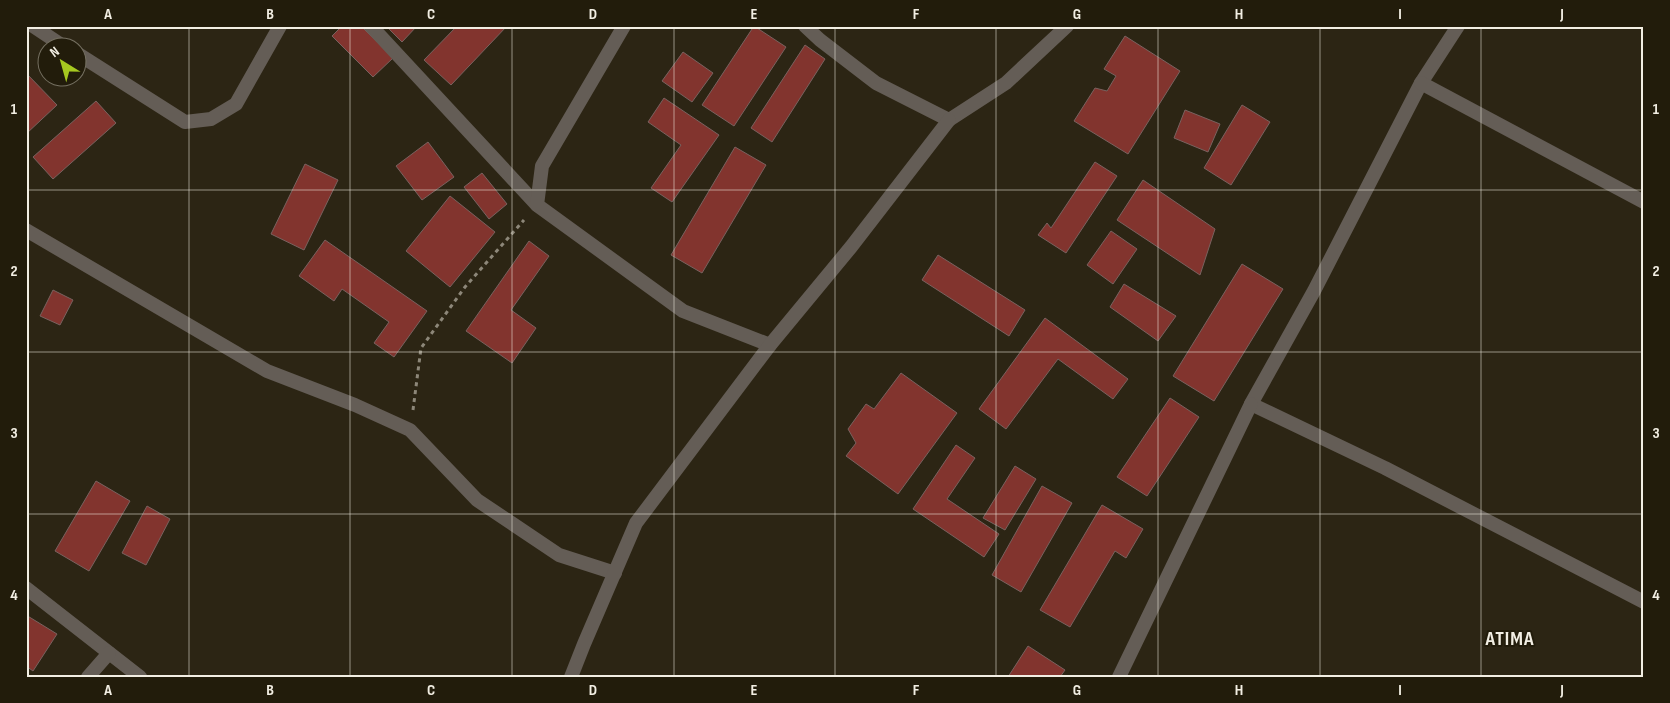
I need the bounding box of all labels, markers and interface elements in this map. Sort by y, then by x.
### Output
text: A [103,5,112,24]
text: B [266,5,274,24]
text: C [427,5,435,24]
text: D [589,5,597,24]
text: E [751,5,758,24]
text: F [913,5,920,24]
text: G [1073,5,1081,24]
text: H [1235,5,1243,24]
text: I [1398,5,1402,24]
text: J [1559,5,1564,24]
north arrow [38,38,88,88]
text: N [46,43,63,61]
text: 1 [11,100,18,119]
text: 1 [1653,100,1660,119]
text: 2 [10,262,18,281]
text: 2 [1652,262,1660,281]
text: 3 [10,424,18,443]
text: 3 [1652,424,1660,443]
text: 4 [10,586,18,605]
text: 4 [1652,586,1660,605]
district label: ATIMA [1485,627,1534,651]
text: A [103,681,112,700]
text: B [266,681,274,700]
text: C [427,681,435,700]
text: D [589,681,597,700]
text: E [751,681,758,700]
text: F [913,681,920,700]
text: G [1073,681,1081,700]
text: H [1235,681,1243,700]
text: I [1398,681,1402,700]
text: J [1559,681,1564,700]

